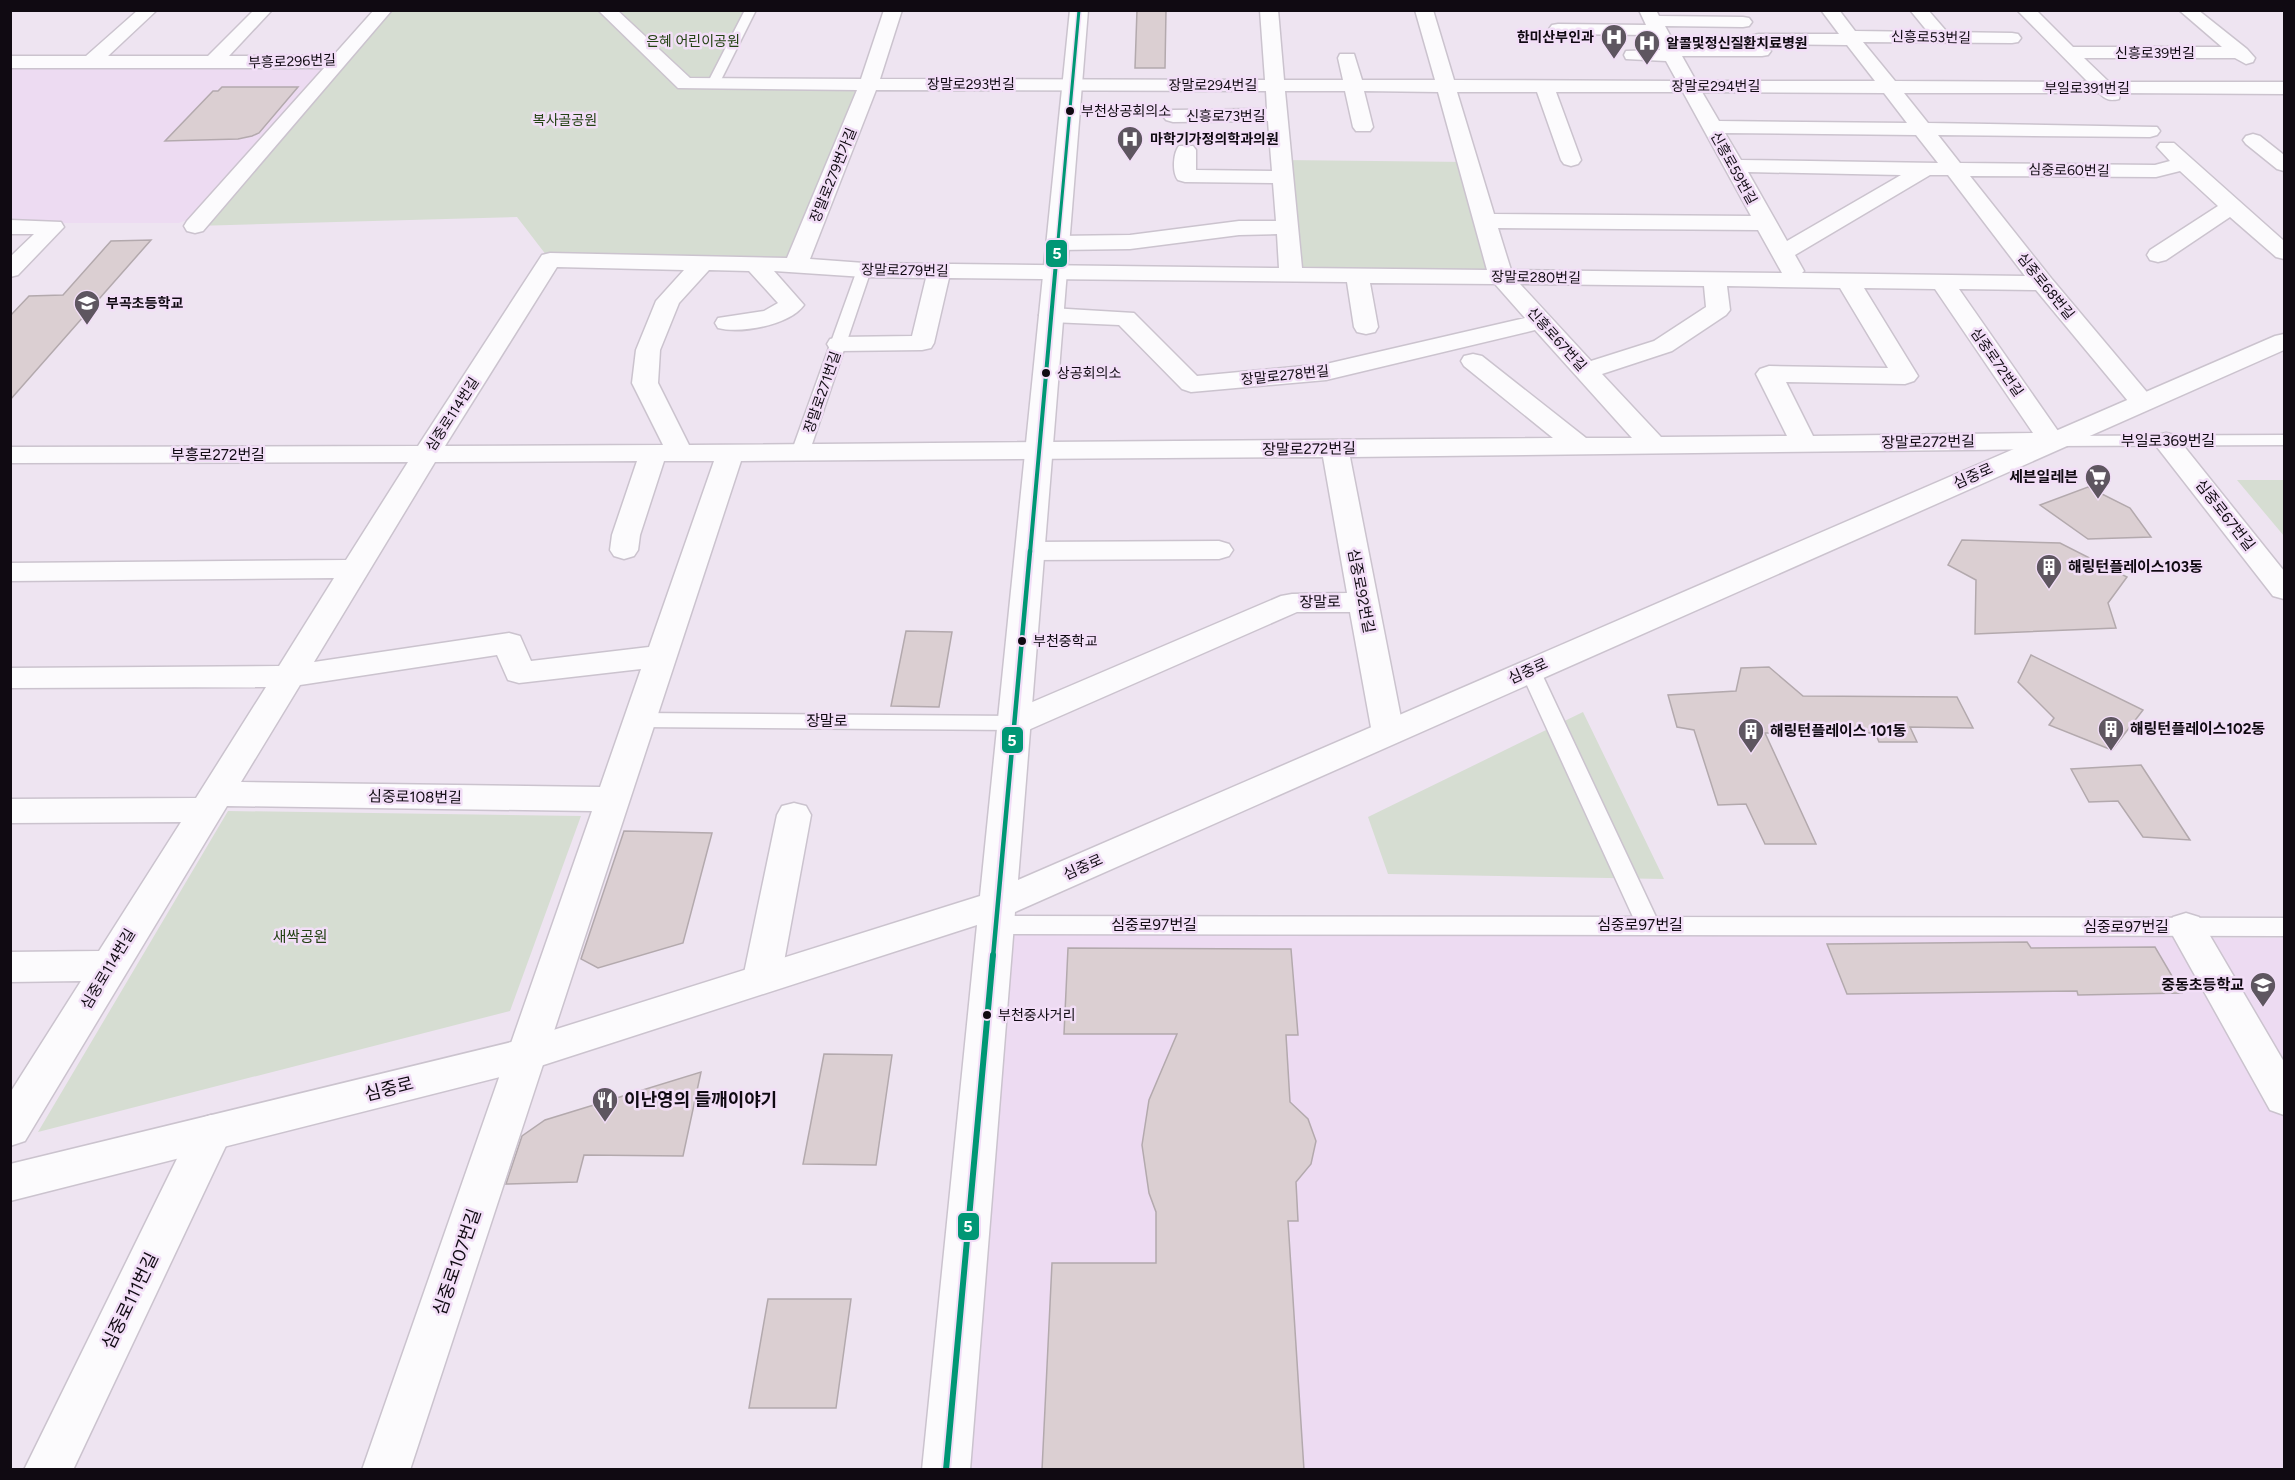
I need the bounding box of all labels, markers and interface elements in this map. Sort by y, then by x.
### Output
hospital icon: 한미산부인과 [1599,22,1629,60]
hospital icon: 알콜및정신질환치료병원 [1632,28,1662,66]
street label: 신흥로53번길 [1891,28,1971,47]
place label: 한미산부인과 [1517,29,1594,46]
park label: 은혜 어린이공원 [646,33,740,50]
place label: 알콜및정신질환치료병원 [1666,35,1808,52]
street label: 신흥로39번길 [2115,45,2195,62]
street label: 부흥로296번길 [248,51,336,72]
street label: 장말로293번길 [927,76,1015,93]
street label: 장말로294번길 [1169,77,1257,94]
street label: 장말로294번길 [1672,78,1760,95]
street label: 부일로391번길 [2044,80,2130,97]
place label: 부천상공회의소 [1081,103,1171,120]
marker: 부천상공회의소 [1064,105,1076,117]
street label: 신흥로73번길 [1186,108,1266,125]
park label: 복사골공원 [533,112,597,129]
hospital icon: 마학기가정의학과의원 [1115,124,1145,162]
street label: 장말로279번가길 [807,125,860,225]
street label: 신흥로59번길 [1707,129,1760,208]
place label: 마학기가정의학과의원 [1150,131,1279,148]
street label: 심중로60번길 [2028,161,2110,180]
line badge: 5 [1045,239,1068,268]
text: 5 [1052,244,1062,263]
street label: 심중로68번길 [2014,250,2078,323]
street label: 장말로279번길 [861,261,949,280]
street label: 장말로280번길 [1491,268,1581,287]
school or university icon: 부곡초등학교 [72,288,102,326]
place label: 부곡초등학교 [106,295,183,312]
street label: 신흥로67번길 [1524,304,1590,375]
street label: 심중로72번길 [1967,325,2026,400]
street label: 장말로271번길 [801,349,844,435]
street label: 장말로278번길 [1240,362,1330,389]
place label: 상공회의소 [1057,365,1122,382]
marker: 상공회의소 [1040,367,1052,379]
street label: 심중로114번길 [422,374,483,454]
street label: 장말로272번길 [1881,432,1975,452]
street label: 부일로369번길 [2121,432,2215,450]
street label: 장말로272번길 [1262,439,1356,459]
street label: 부흥로272번길 [171,446,265,464]
street label: 심중로 [1950,459,1996,493]
supermarket icon: 세븐일레븐 [2083,462,2113,500]
place label: 세븐일레븐 [2009,468,2078,486]
street label: 심중로67번길 [2192,476,2258,554]
street label: 심중로92번길 [1344,547,1378,635]
building icon: 해링턴플레이스103동 [2034,552,2064,590]
place label: 해링턴플레이스103동 [2068,558,2203,576]
street label: 장말로 [1299,593,1341,611]
place label: 부천중학교 [1033,633,1098,650]
marker: 부천중학교 [1016,635,1028,647]
street label: 심중로 [1505,654,1551,688]
street label: 장말로 [806,712,848,730]
building icon: 해링턴플레이스102동 [2096,714,2126,752]
building icon: 해링턴플레이스 101동 [1736,716,1766,754]
place label: 해링턴플레이스102동 [2130,720,2265,738]
place label: 해링턴플레이스 101동 [1770,722,1907,740]
line badge: 5 [1001,726,1024,754]
text: 5 [1007,731,1017,750]
street label: 심중로108번길 [368,787,462,807]
street label: 심중로 [1060,850,1106,884]
street label: 심중로97번길 [1111,916,1197,934]
street label: 심중로97번길 [1597,916,1683,934]
street label: 심중로97번길 [2083,918,2169,936]
street label: 심중로114번길 [77,925,139,1013]
park label: 새싹공원 [272,928,328,946]
school or university icon: 중동초등학교 [2248,970,2278,1008]
place label: 중동초등학교 [2161,976,2244,994]
place label: 부천중사거리 [998,1007,1075,1024]
marker: 부천중사거리 [981,1009,993,1021]
street label: 심중로 [362,1072,416,1106]
restaurant icon: 이난영의 들깨이야기 [590,1085,620,1123]
place label: 이난영의 들깨이야기 [624,1089,777,1111]
street label: 심중로107번길 [428,1206,486,1318]
line badge: 5 [957,1212,980,1241]
text: 5 [963,1217,973,1236]
street label: 심중로111번길 [97,1249,163,1353]

